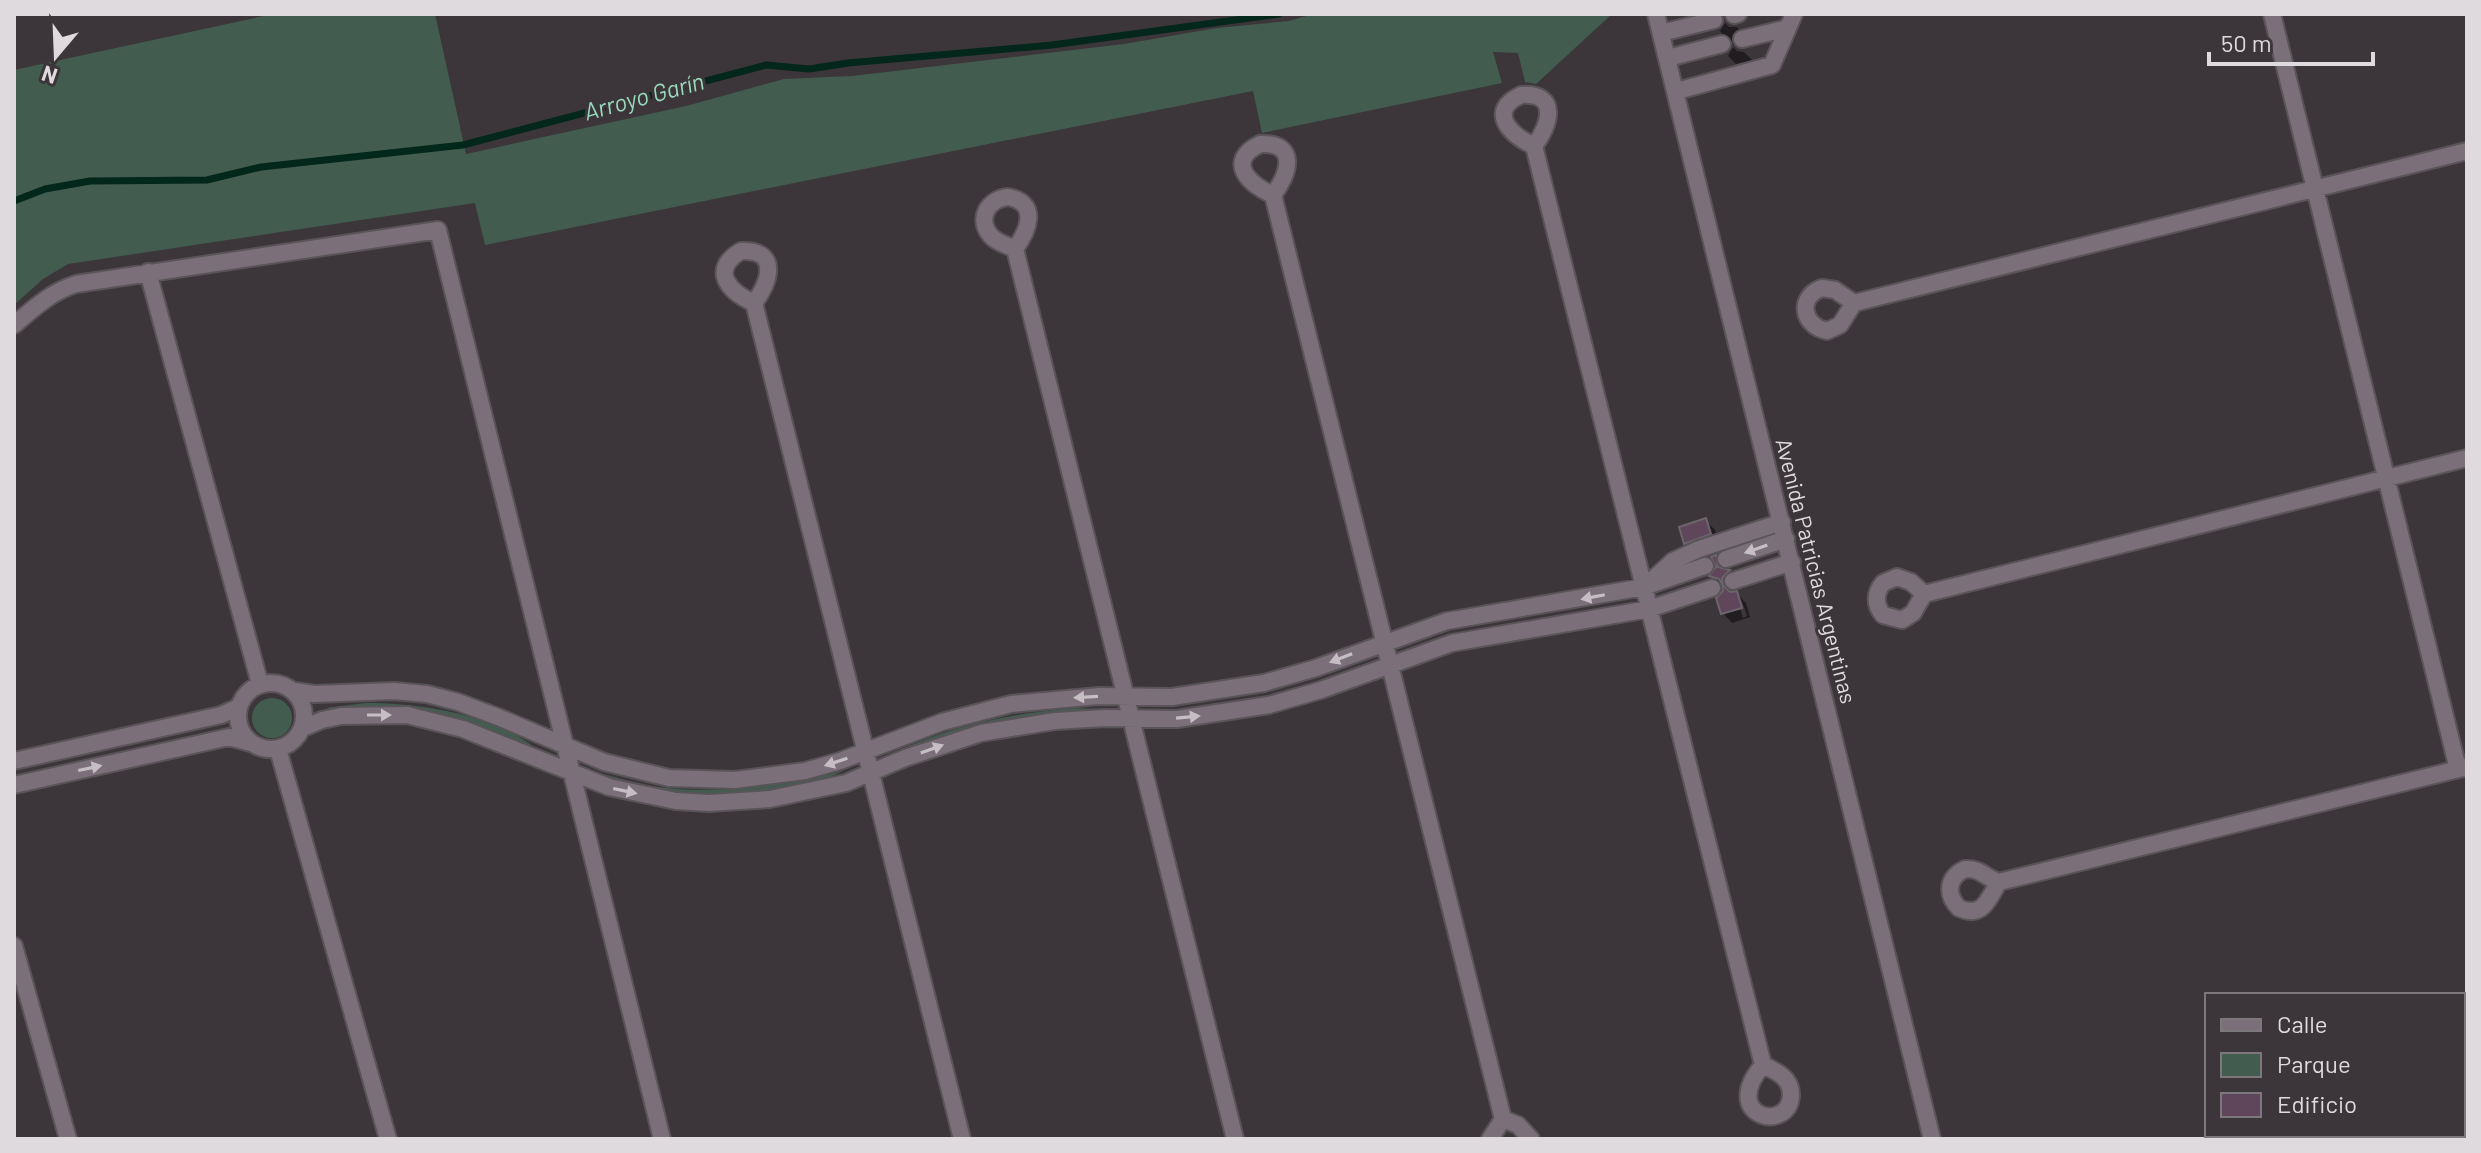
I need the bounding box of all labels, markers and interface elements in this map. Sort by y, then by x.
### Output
north arrow [16,16,96,96]
scale bar [2209,16,2373,66]
text: 50 m [2221,28,2272,57]
text: N [38,61,60,91]
water label: Arroyo Garín [580,66,707,126]
street label: Avenida Patricias Argentinas [1771,435,1863,706]
one-way arrow [1744,544,1768,556]
one-way arrow [1580,592,1605,604]
one-way arrow [1329,652,1353,665]
one-way arrow [1073,691,1098,704]
one-way arrow [367,709,392,721]
one-way arrow [1176,711,1201,724]
one-way arrow [920,742,944,755]
one-way arrow [824,756,848,769]
one-way arrow [78,761,103,774]
one-way arrow [613,785,638,798]
legend [2205,993,2465,1137]
text: Calle [2277,1009,2328,1038]
text: Parque [2277,1049,2351,1078]
text: Edificio [2277,1089,2357,1118]

